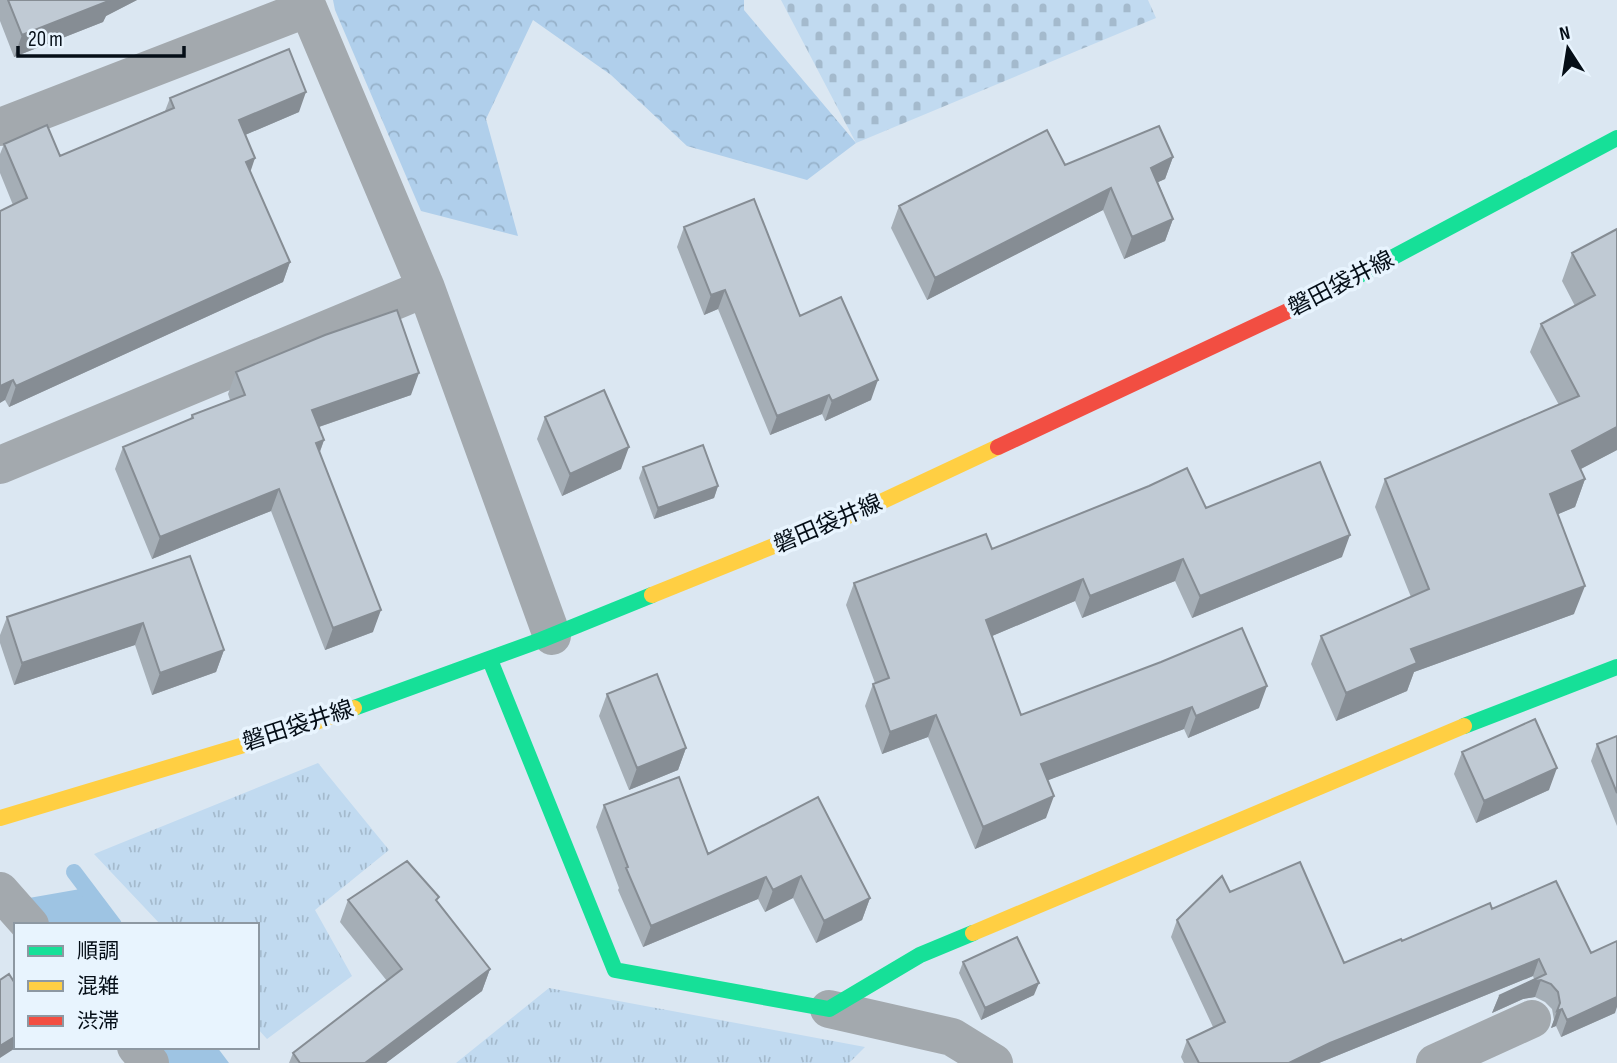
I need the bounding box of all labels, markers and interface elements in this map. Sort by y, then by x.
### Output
scale bar [18,14,184,58]
north arrow [1533,14,1603,84]
text: N [1557,22,1572,46]
text: 20 m [28,27,63,52]
street label: 磐田袋井線 [1283,245,1399,323]
street label: 磐田袋井線 [770,489,886,559]
street label: 磐田袋井線 [239,695,357,757]
legend [14,923,259,1049]
text: 順調 [77,939,119,964]
text: 混雑 [77,974,119,999]
text: 渋滞 [77,1009,119,1034]

